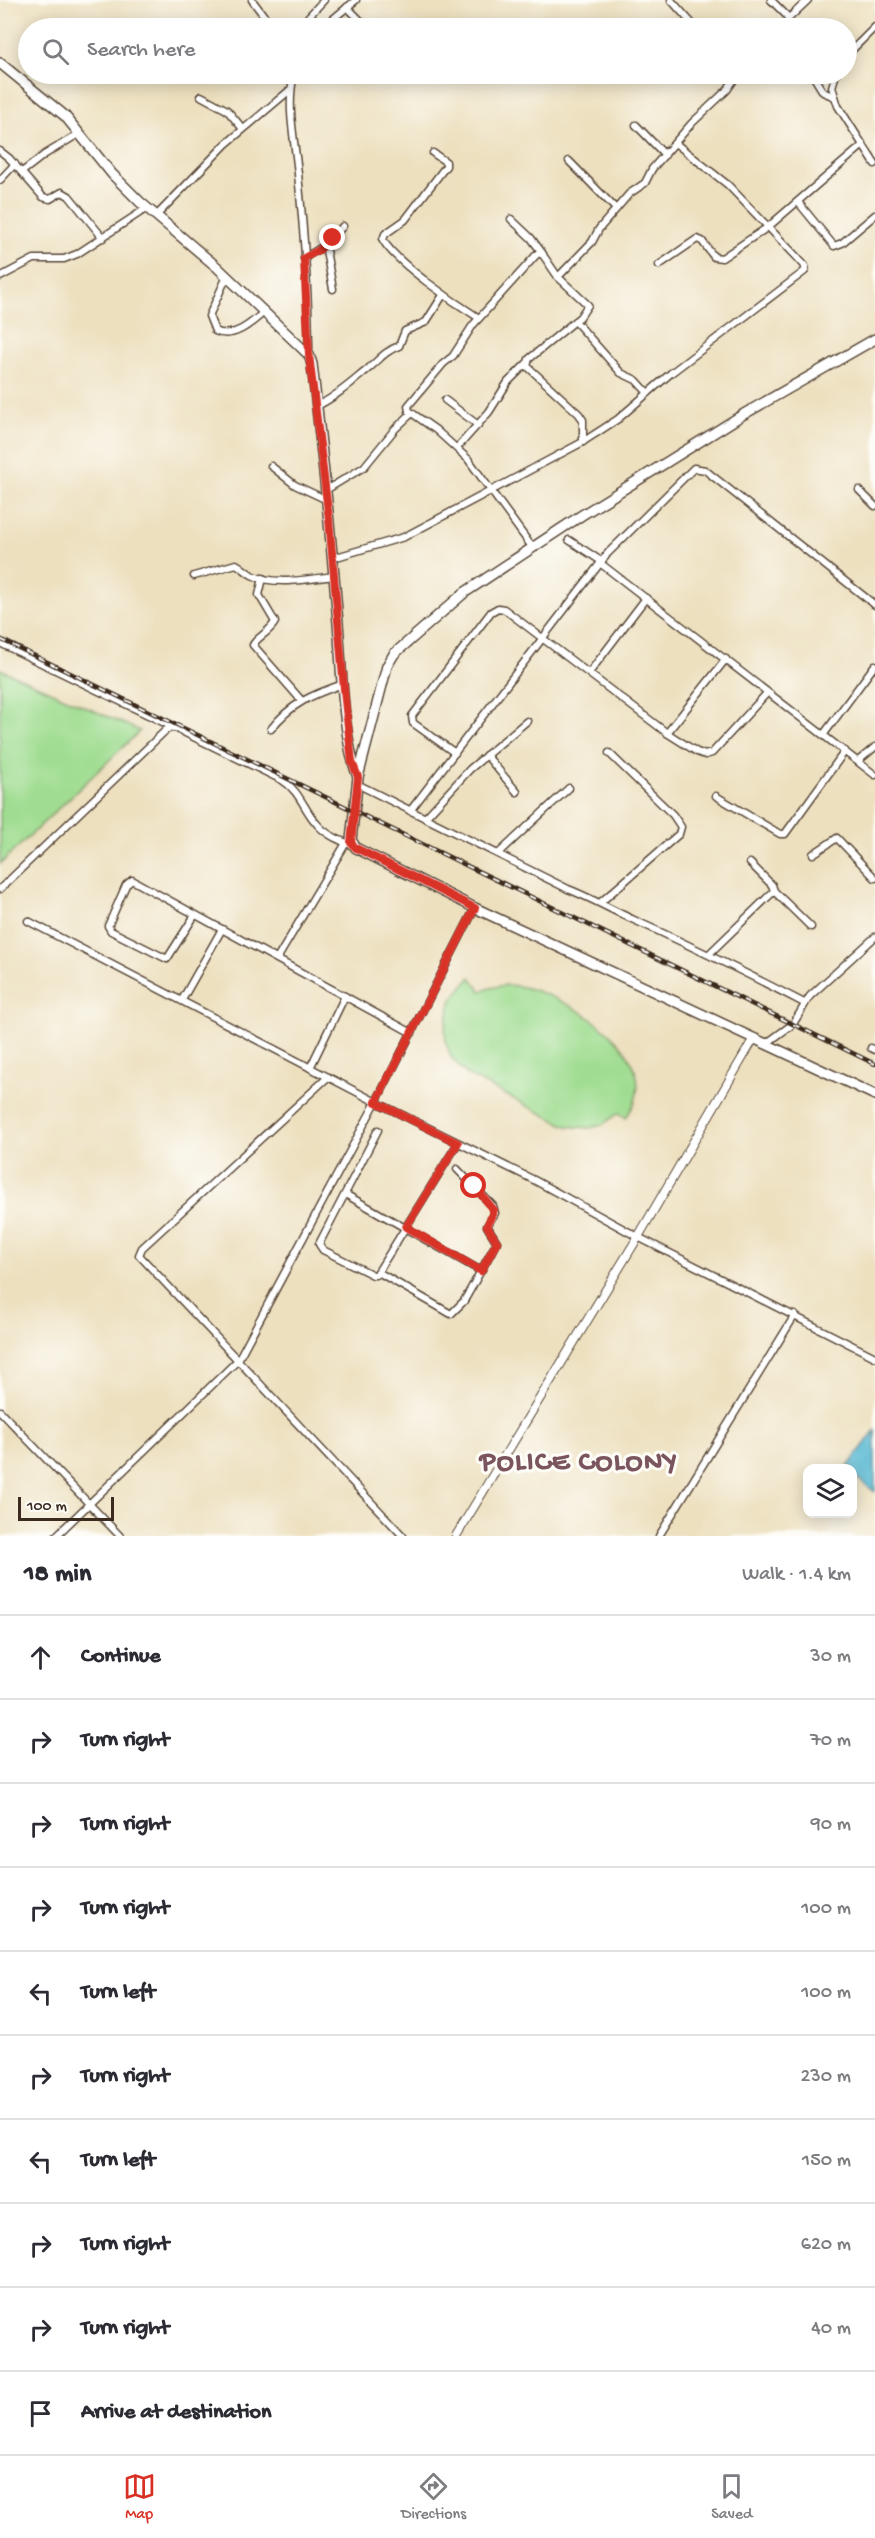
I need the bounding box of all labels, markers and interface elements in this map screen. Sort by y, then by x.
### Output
search box [18,18,857,84]
icon: search [39,35,72,68]
text: Search here [87,38,195,64]
route end [319,224,345,250]
route start [460,1172,486,1198]
district label: POLICE COLONY [478,1447,678,1480]
map controls [803,1464,857,1518]
button: layers [803,1464,857,1518]
scale bar [18,1494,114,1522]
text: 100 m [27,1498,67,1517]
text: 18 min [24,1560,91,1591]
text: Walk · 1.4 km [742,1564,851,1587]
icon: ahead [24,1641,57,1674]
text: Continue [81,1644,161,1670]
text: 30 m [810,1646,851,1669]
icon: right [24,1725,57,1758]
text: Turn right [81,1728,169,1754]
text: 70 m [810,1730,851,1753]
icon: right [24,1809,57,1842]
text: Turn right [81,1812,169,1838]
text: 90 m [811,1814,851,1837]
icon: right [24,1893,57,1926]
text: Turn right [81,1896,169,1922]
text: 100 m [801,1898,851,1921]
icon: left [24,1977,57,2010]
text: Turn left [81,1980,155,2006]
text: 100 m [801,1982,851,2005]
icon: right [24,2061,57,2094]
text: Turn right [81,2064,169,2090]
text: 230 m [801,2066,851,2089]
icon: left [24,2145,57,2178]
text: Turn left [81,2148,155,2174]
text: 150 m [802,2150,851,2173]
icon: right [24,2229,57,2262]
text: Turn right [81,2232,169,2258]
text: 620 m [801,2234,851,2257]
icon: right [24,2313,57,2346]
text: Turn right [81,2316,169,2342]
text: 40 m [811,2318,851,2341]
icon: arrive [24,2397,57,2430]
text: Arrive at destination [81,2400,271,2426]
tab: Map [123,2470,156,2525]
tab: Directions [401,2470,466,2525]
tab: Saved [711,2470,752,2525]

